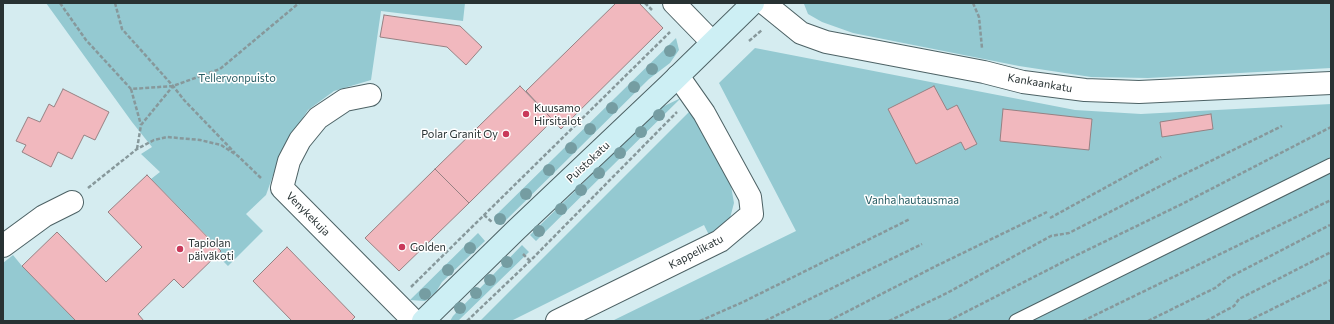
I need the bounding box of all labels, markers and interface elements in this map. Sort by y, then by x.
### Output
park label: Tellervonpuisto [198,71,276,85]
street label: Kankaankatu [1007,71,1073,95]
place label: Kuusamo Hirsitalot [534,101,581,127]
marker: Kuusamo Hirsitalot [521,109,531,119]
place label: Polar Granit Oy [421,127,498,141]
marker: Polar Granit Oy [501,129,511,139]
street label: Puistokatu [564,139,612,185]
street label: Venykekuja [283,189,333,239]
park label: Vanha hautausmaa [865,193,959,207]
street label: Kappelikatu [666,232,726,272]
place label: Tapiolan päiväkoti [188,236,234,262]
place label: Golden [410,240,446,254]
marker: Golden [397,242,407,252]
marker: Tapiolan päiväkoti [175,244,185,254]

